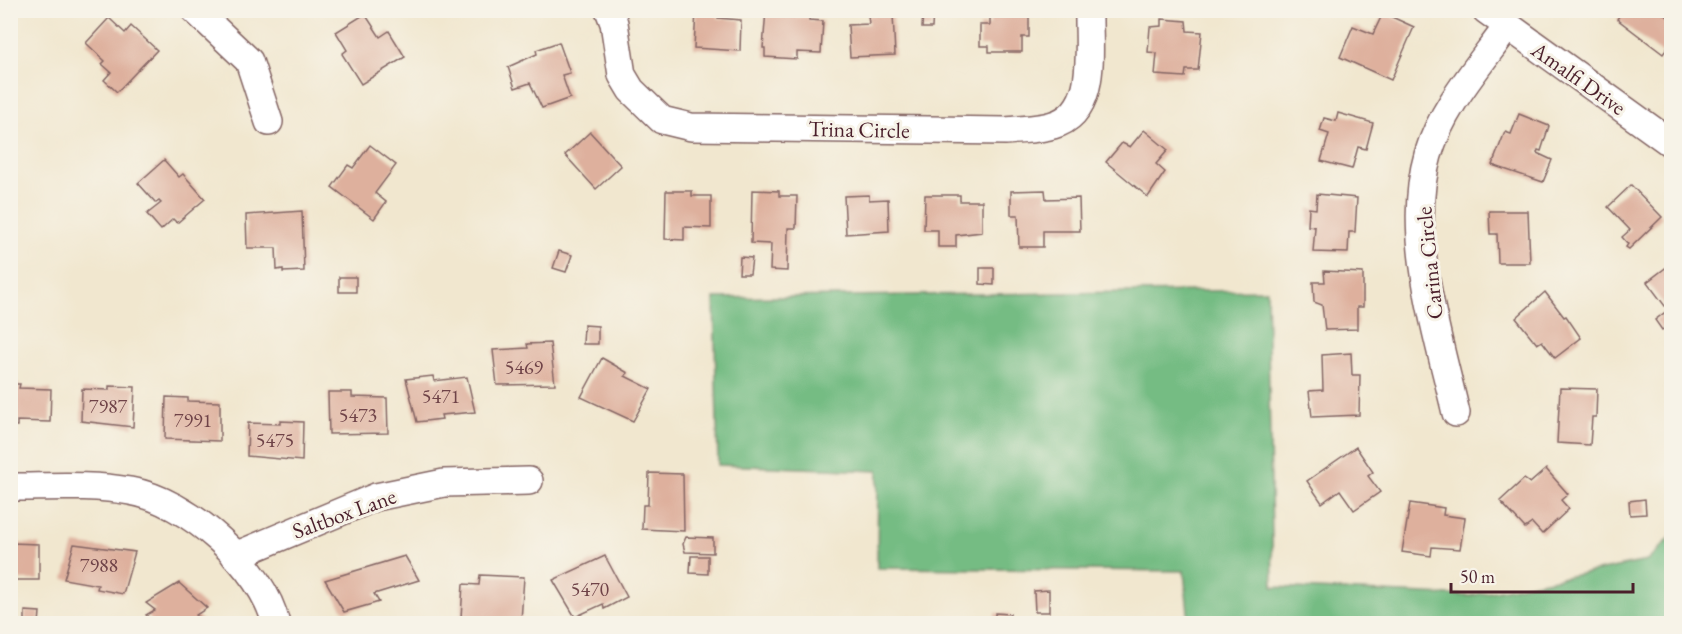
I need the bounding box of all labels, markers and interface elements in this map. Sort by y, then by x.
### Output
street label: Amalfi Drive [1525,35,1632,122]
street label: Trina Circle [808,114,910,145]
street label: Carina Circle [1409,205,1450,321]
house number: 5469 [505,354,544,380]
house number: 5471 [422,383,460,409]
house number: 7987 [89,393,128,419]
house number: 5473 [339,402,377,428]
house number: 7991 [174,407,212,433]
house number: 5475 [256,427,294,453]
street label: Saltbox Lane [288,481,400,546]
house number: 7988 [80,552,118,578]
scale bar [1451,556,1632,594]
text: 50 m [1460,565,1495,588]
house number: 5470 [571,576,610,602]

